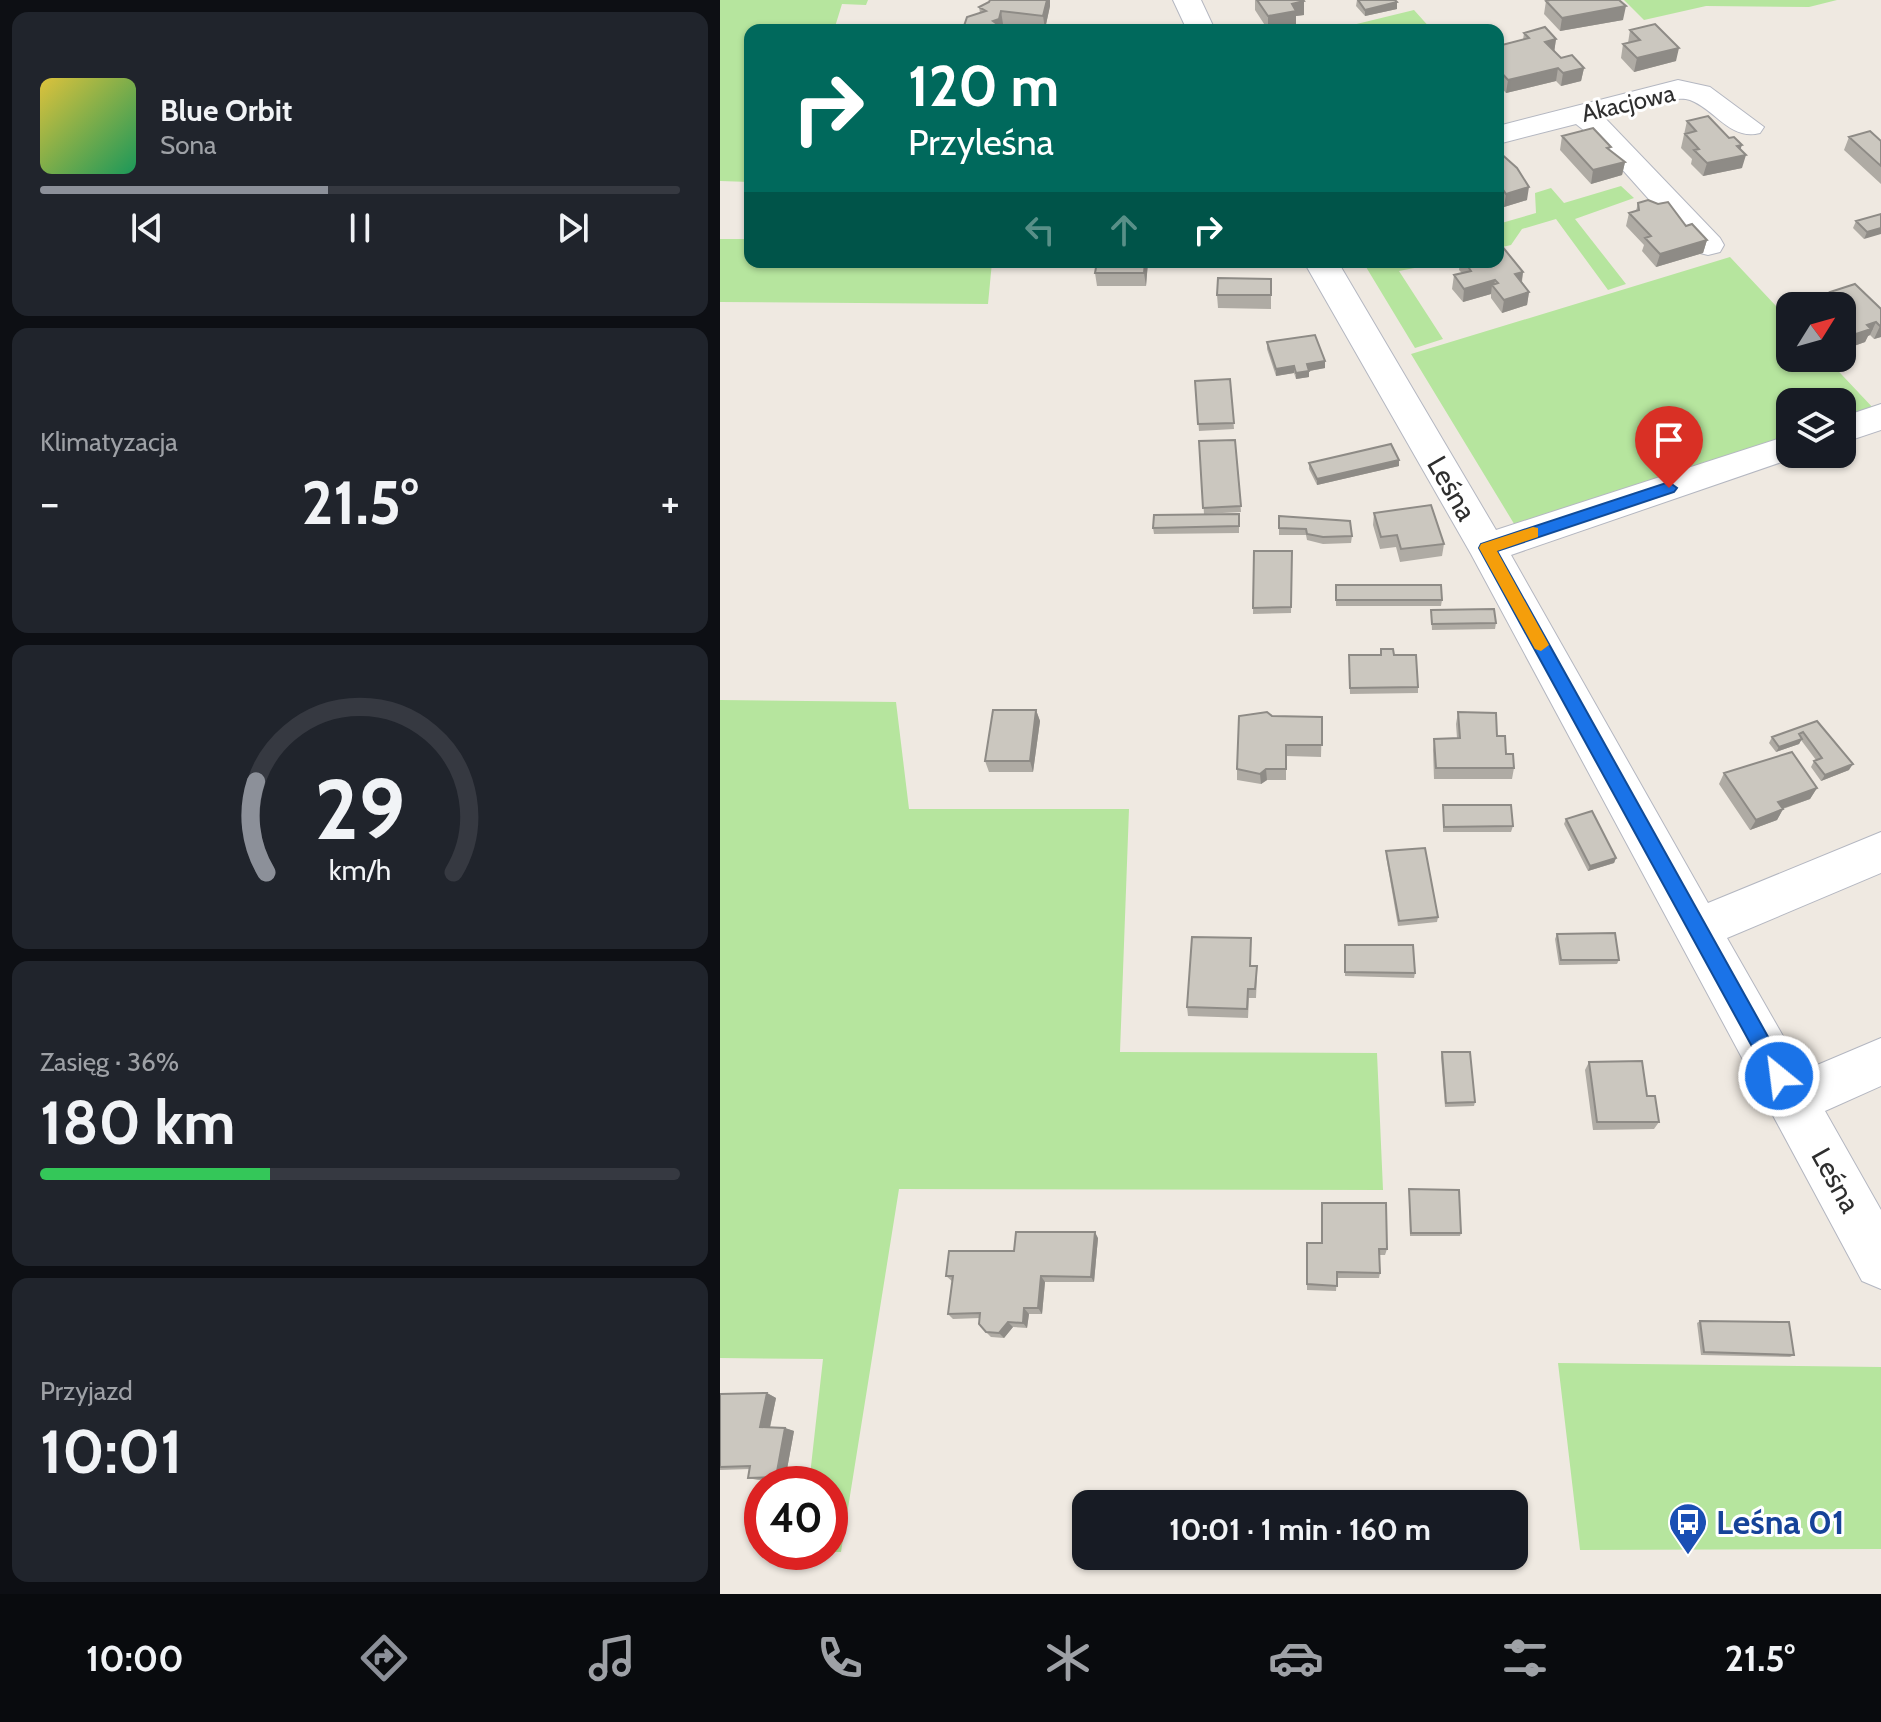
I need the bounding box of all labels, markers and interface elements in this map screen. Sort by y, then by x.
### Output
text: 120 m [908,52,1059,120]
icon: right [776,56,880,160]
street label: Akacjowa [1579,78,1678,128]
text: Blue Orbit [160,92,292,129]
text: Przyleśna [908,120,1054,164]
text: Sona [160,129,217,161]
icon: previous [125,206,169,250]
icon: pause [338,206,382,250]
icon: next [551,206,595,250]
icon: left [1018,208,1062,252]
icon: ahead [1102,208,1146,252]
icon: right [1186,208,1230,252]
north arrow [1776,292,1856,372]
map controls [1776,292,1856,468]
button: layers [1776,388,1856,468]
pin [1635,406,1703,488]
icon: arrive [1647,418,1691,462]
text: Klimatyzacja [40,426,178,458]
street label: Leśna [1420,450,1484,527]
text: 21.5° [302,466,418,539]
text: − [40,476,59,529]
text: + [661,476,680,529]
text: 29 [315,759,405,860]
text: km/h [329,852,391,887]
position arrow [1737,1034,1821,1118]
text: Zasięg · 36% [40,1046,179,1078]
text: 180 km [40,1086,235,1159]
street label: Leśna [1804,1142,1868,1219]
text: Przyjazd [40,1375,133,1407]
text: 10:01 [40,1415,182,1488]
speed limit sign: 40 [744,1466,848,1570]
bus stop icon: Leśna 01 [1667,1501,1709,1556]
place label: Leśna 01 [1716,1501,1845,1543]
text: 10:01 · 1 min · 160 m [1169,1511,1431,1548]
icon: directions [356,1630,412,1686]
icon: music [584,1630,640,1686]
icon: phone [812,1630,868,1686]
icon: climate [1040,1630,1096,1686]
icon: car [1268,1630,1324,1686]
icon: filters [1497,1630,1553,1686]
text: 10:00 [86,1636,184,1680]
text: 21.5° [1725,1636,1795,1680]

